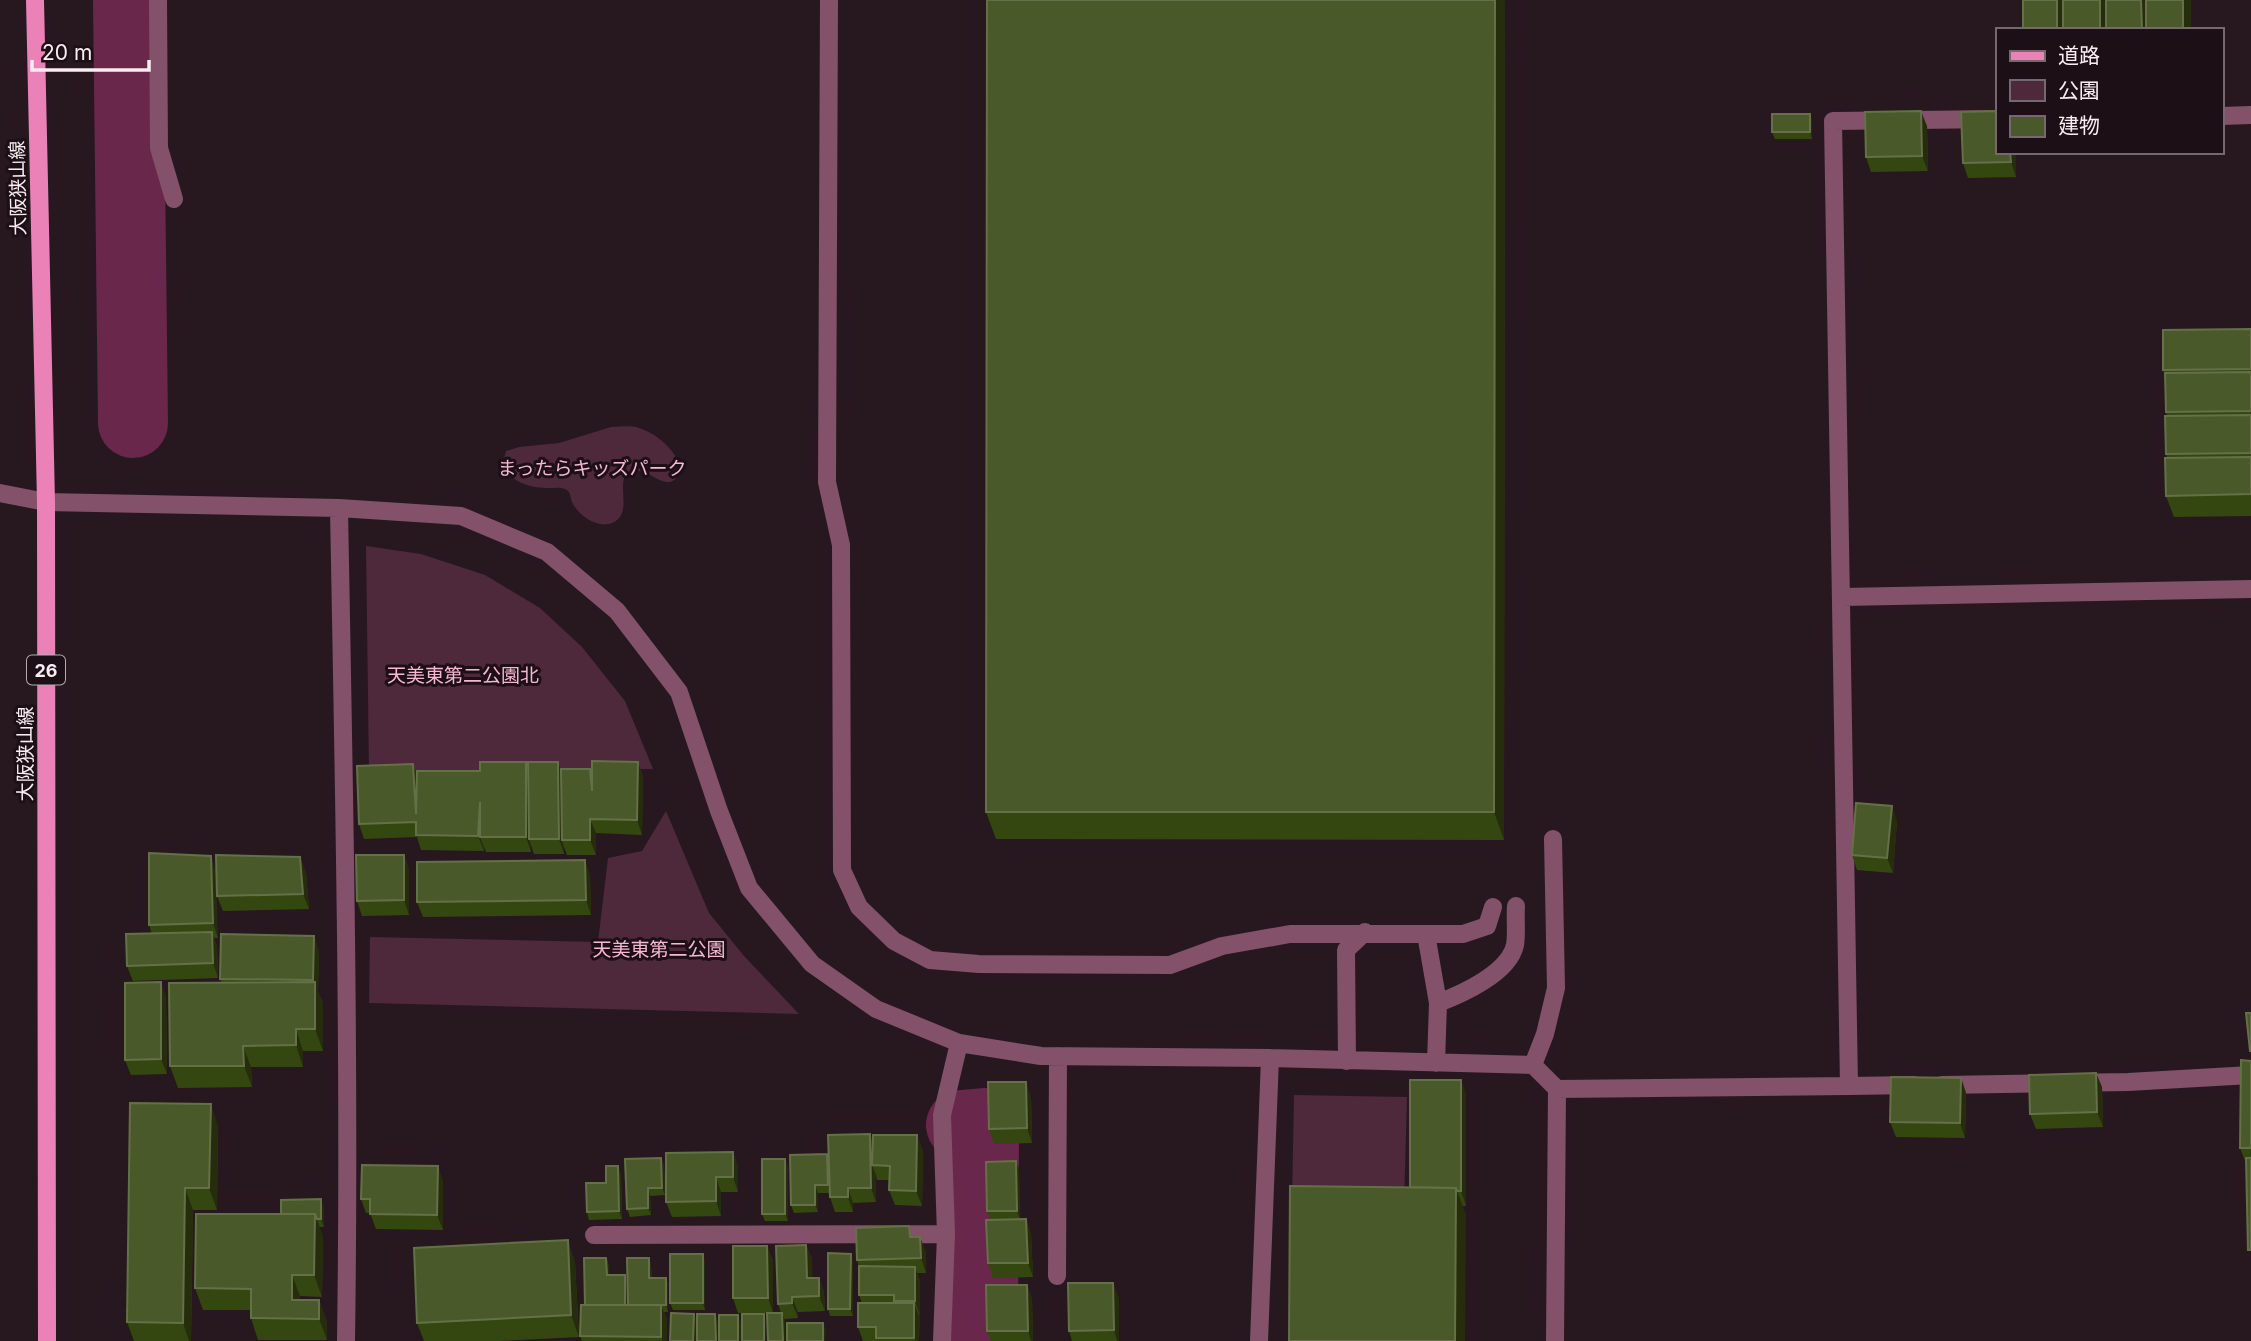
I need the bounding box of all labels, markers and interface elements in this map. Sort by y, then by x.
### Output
scale bar [32,28,149,72]
legend [1996,28,2223,154]
text: 20 m [42,40,92,65]
text: 道路 [2058,43,2100,68]
text: 公園 [2058,78,2100,103]
text: 建物 [2058,113,2100,138]
street label: 大阪狭山線 [6,140,30,236]
park label: まったらキッズパーク [497,457,687,480]
road number: 26 [27,656,65,684]
park label: 天美東第二公園北 [387,664,539,687]
street label: 大阪狭山線 [14,706,37,802]
park label: 天美東第二公園 [592,938,726,961]

